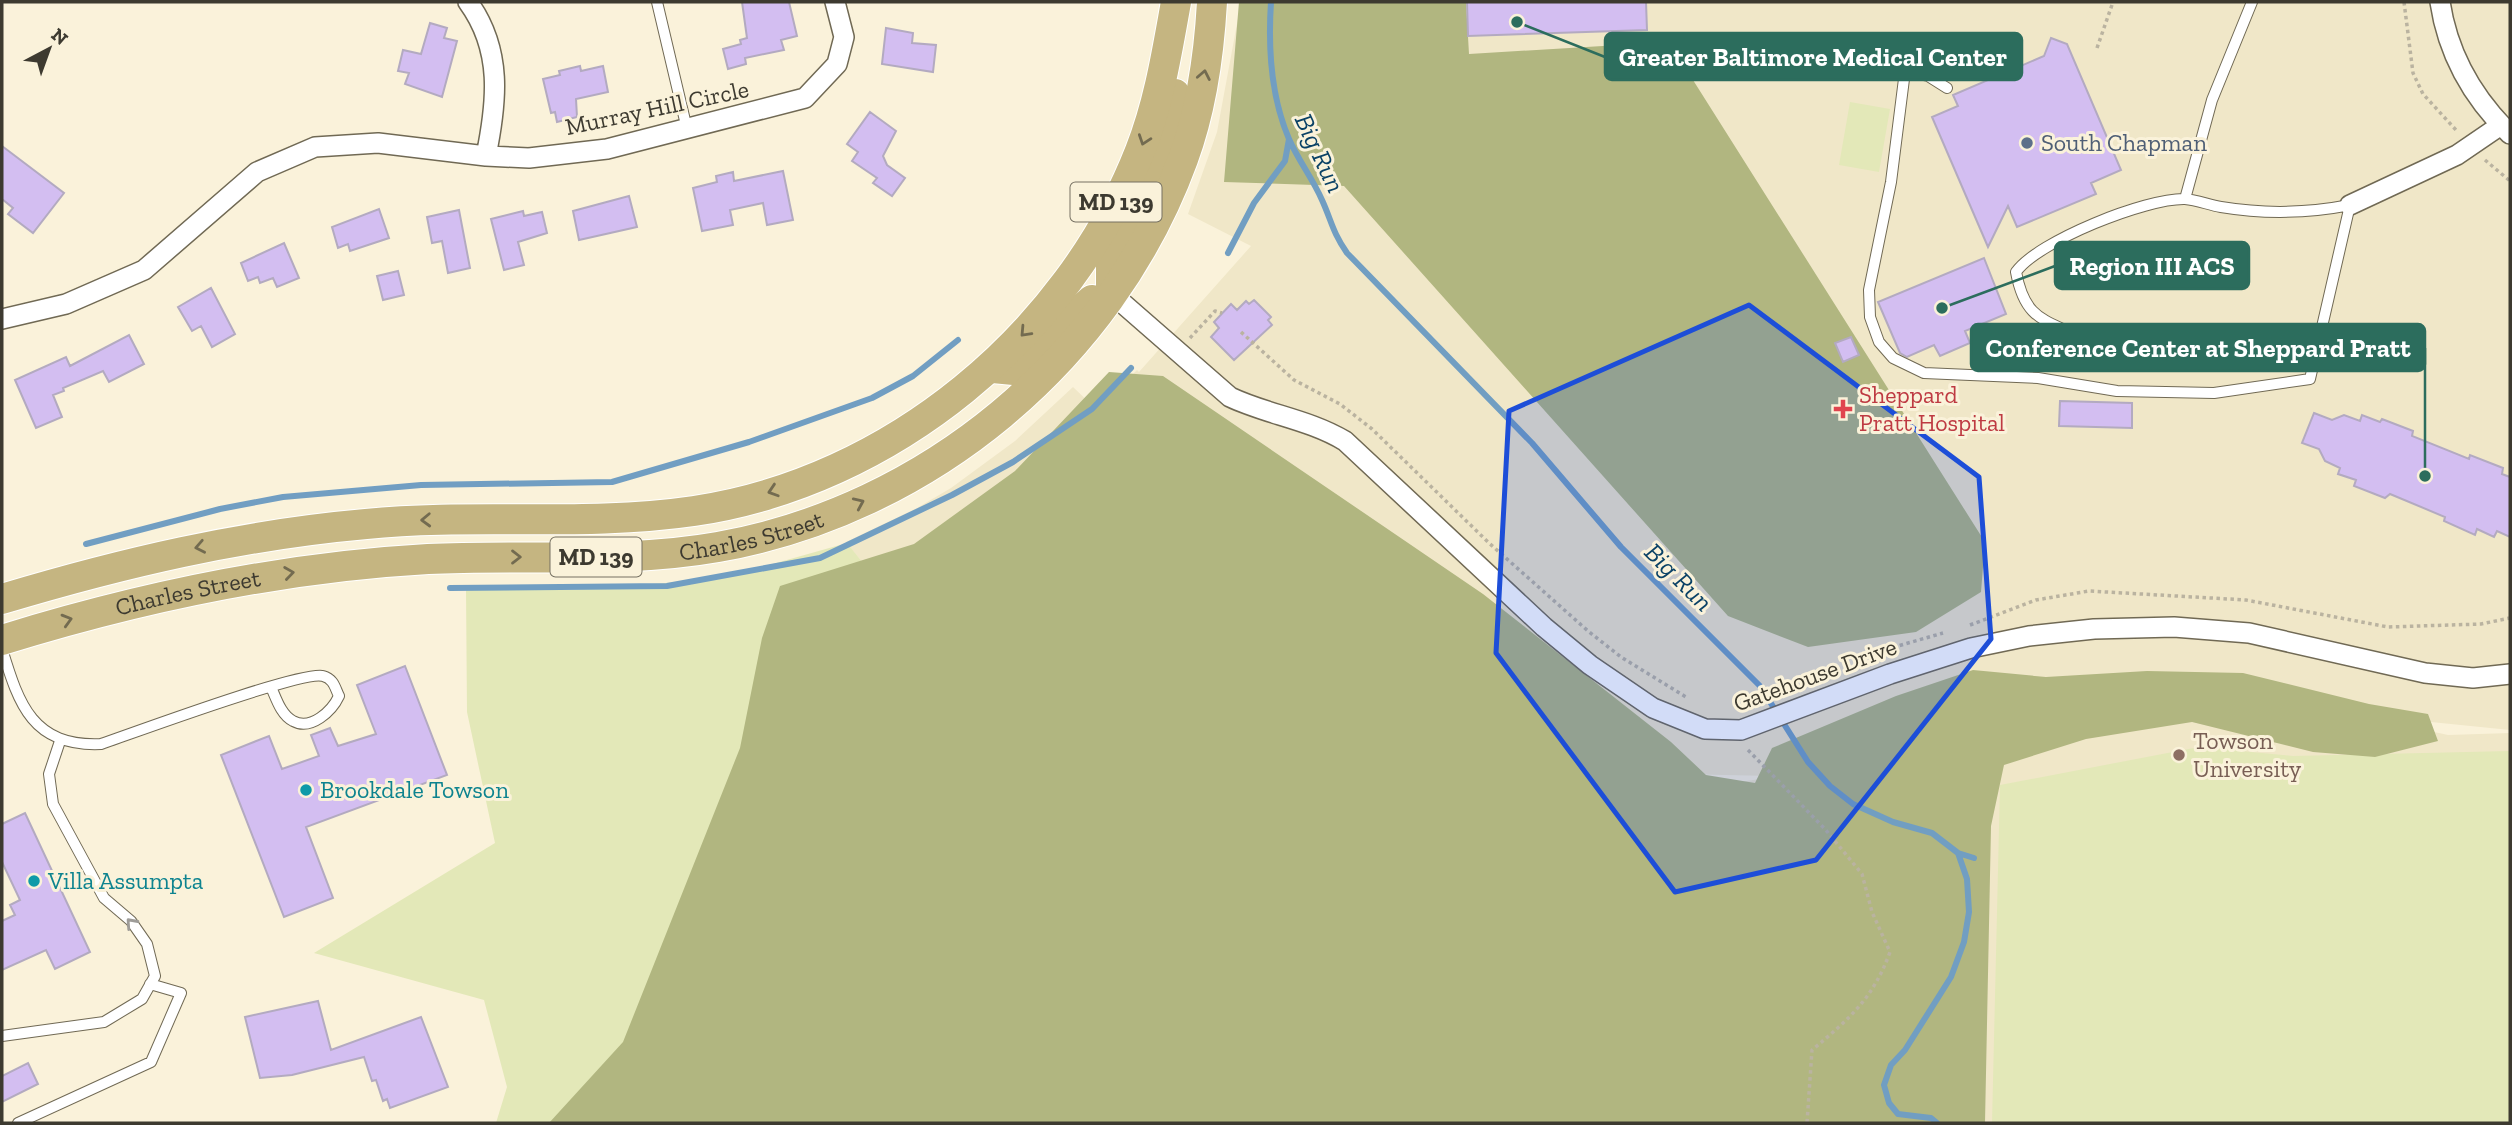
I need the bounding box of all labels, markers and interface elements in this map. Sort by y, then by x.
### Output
north arrow [14,14,84,84]
text: N [47,23,73,50]
callout: Greater Baltimore Medical Center [1605,33,2022,80]
text: Greater Baltimore Medical Center [1619,41,2007,73]
one-way arrow [1196,69,1211,81]
street label: Murray Hill Circle [563,74,751,141]
water label: Big Run [1288,108,1352,198]
place label: South Chapman [2041,128,2207,157]
one-way arrow [1138,133,1152,145]
marker: South Chapman [2019,135,2035,151]
road number: MD 139 [1070,182,1162,222]
callout: Region III ACS [2055,242,2249,289]
text: Region III ACS [2069,250,2235,282]
one-way arrow [1020,324,1033,337]
callout: Conference Center at Sheppard Pratt [1971,324,2425,371]
text: Conference Center at Sheppard Pratt [1985,332,2411,364]
place label: Sheppard Pratt Hospital [1859,380,2005,437]
marker: Sheppard Pratt Hospital [1833,399,1853,419]
one-way arrow [767,483,779,497]
one-way arrow [852,498,864,512]
street label: Charles Street [678,504,827,566]
one-way arrow [420,513,431,528]
water label: Big Run [1638,536,1720,618]
road number: MD 139 [550,538,642,576]
one-way arrow [194,539,206,554]
one-way arrow [511,549,522,565]
street label: Charles Street [112,563,263,622]
one-way arrow [283,566,295,581]
one-way arrow [61,614,73,628]
street label: Gatehouse Drive [1729,632,1900,717]
place label: Towson University [2193,726,2302,783]
marker: Towson University [2171,747,2187,763]
place label: Brookdale Towson [320,775,509,804]
marker: Brookdale Towson [298,782,314,798]
place label: Villa Assumpta [47,866,204,895]
marker: Villa Assumpta [26,873,42,889]
one-way arrow [127,918,139,931]

